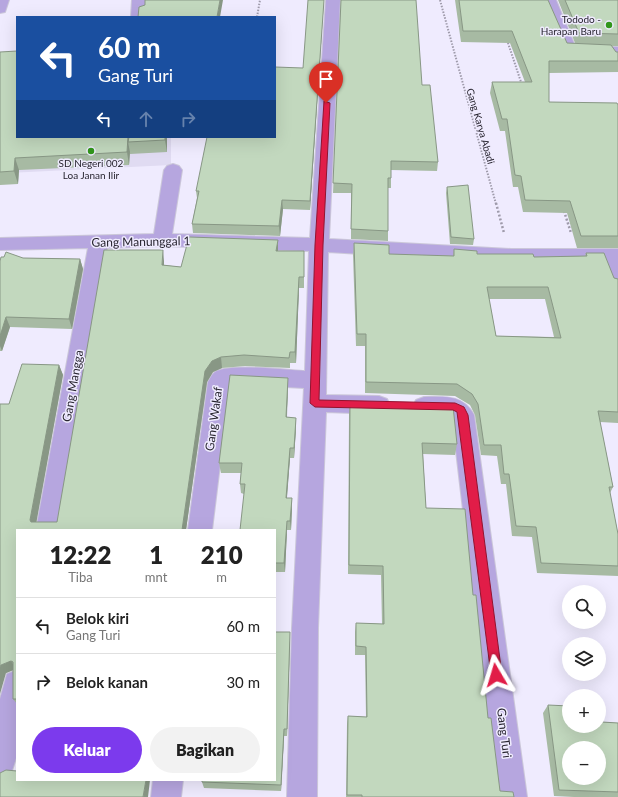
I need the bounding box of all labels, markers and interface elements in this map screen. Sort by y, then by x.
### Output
place label: Tododo - Harapan Baru [541,13,601,37]
marker: Tododo - Harapan Baru [604,20,614,30]
text: 60 m [98,30,161,64]
icon: left [32,32,84,84]
pin [309,62,343,103]
text: Gang Turi [98,64,173,86]
icon: arrive [315,68,337,90]
street label: Gang Karya Abadi [464,87,498,165]
icon: left [93,108,115,130]
icon: ahead [135,108,157,130]
icon: right [177,108,199,130]
marker: SD Negeri 002 Loa Janan Ilir [86,146,96,156]
place label: SD Negeri 002 Loa Janan Ilir [59,157,124,181]
street label: Gang Manunggal 1 [91,233,191,250]
street label: Gang Mangga [59,349,86,423]
street label: Gang Wakaf [202,385,226,452]
text: 12:22 [49,540,111,569]
text: 1 [149,540,163,569]
text: 210 [201,540,243,569]
text: Tiba [68,569,93,585]
text: mnt [145,569,167,585]
text: m [216,569,227,585]
map controls [562,585,606,785]
button: search [562,585,606,629]
text: Belok kiri [66,609,129,627]
icon: left [32,615,54,637]
text: 60 m [226,617,260,635]
text: Gang Turi [66,627,120,643]
button: layers [562,637,606,681]
position arrow [475,654,517,696]
icon: right [32,671,54,693]
text: Belok kanan [66,673,148,691]
text: 30 m [226,673,260,691]
button: + [562,689,606,733]
street label: Gang Turi [494,707,515,759]
button: Keluar [32,727,142,773]
button: Bagikan [150,727,260,773]
button: − [562,741,606,785]

